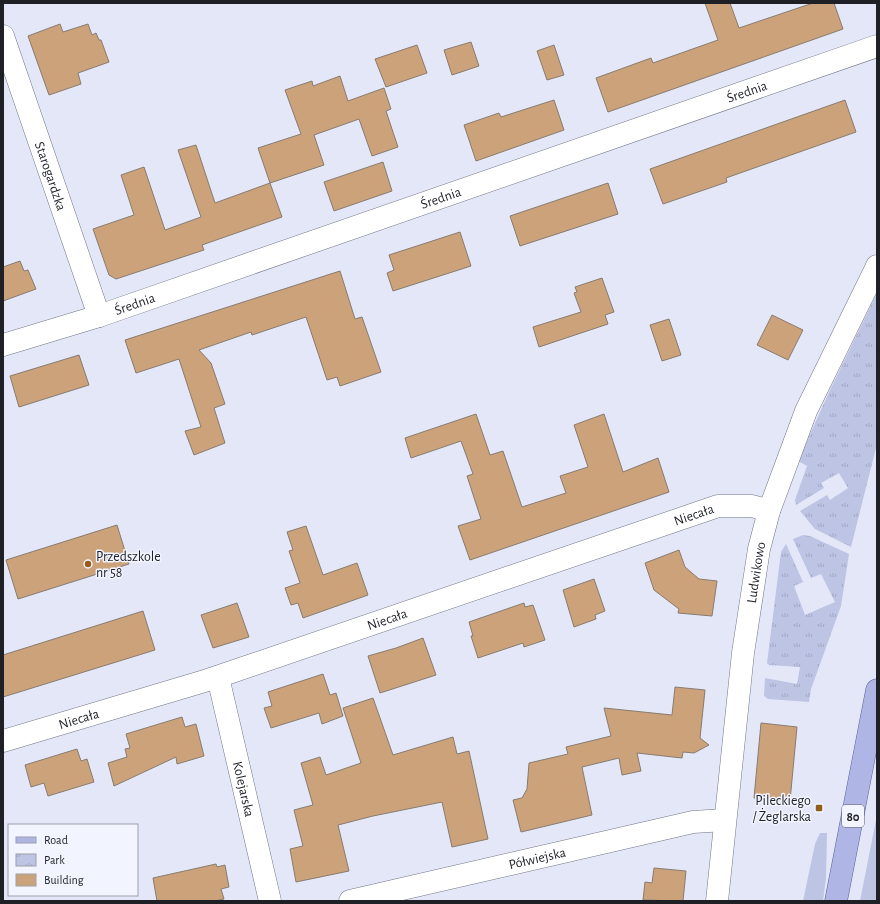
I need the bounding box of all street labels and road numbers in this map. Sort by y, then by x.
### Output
street label: Średnia [724,78,770,106]
street label: Starogardzka [32,140,69,213]
street label: Średnia [418,185,464,212]
street label: Średnia [112,291,158,318]
street label: Niecała [672,502,716,529]
street label: Ludwikowo [745,540,769,604]
street label: Niecała [366,606,410,633]
street label: Niecała [57,707,101,732]
street label: Kolejarska [230,760,256,819]
road number: 80 [842,805,864,827]
street label: Półwiejska [507,845,568,872]

